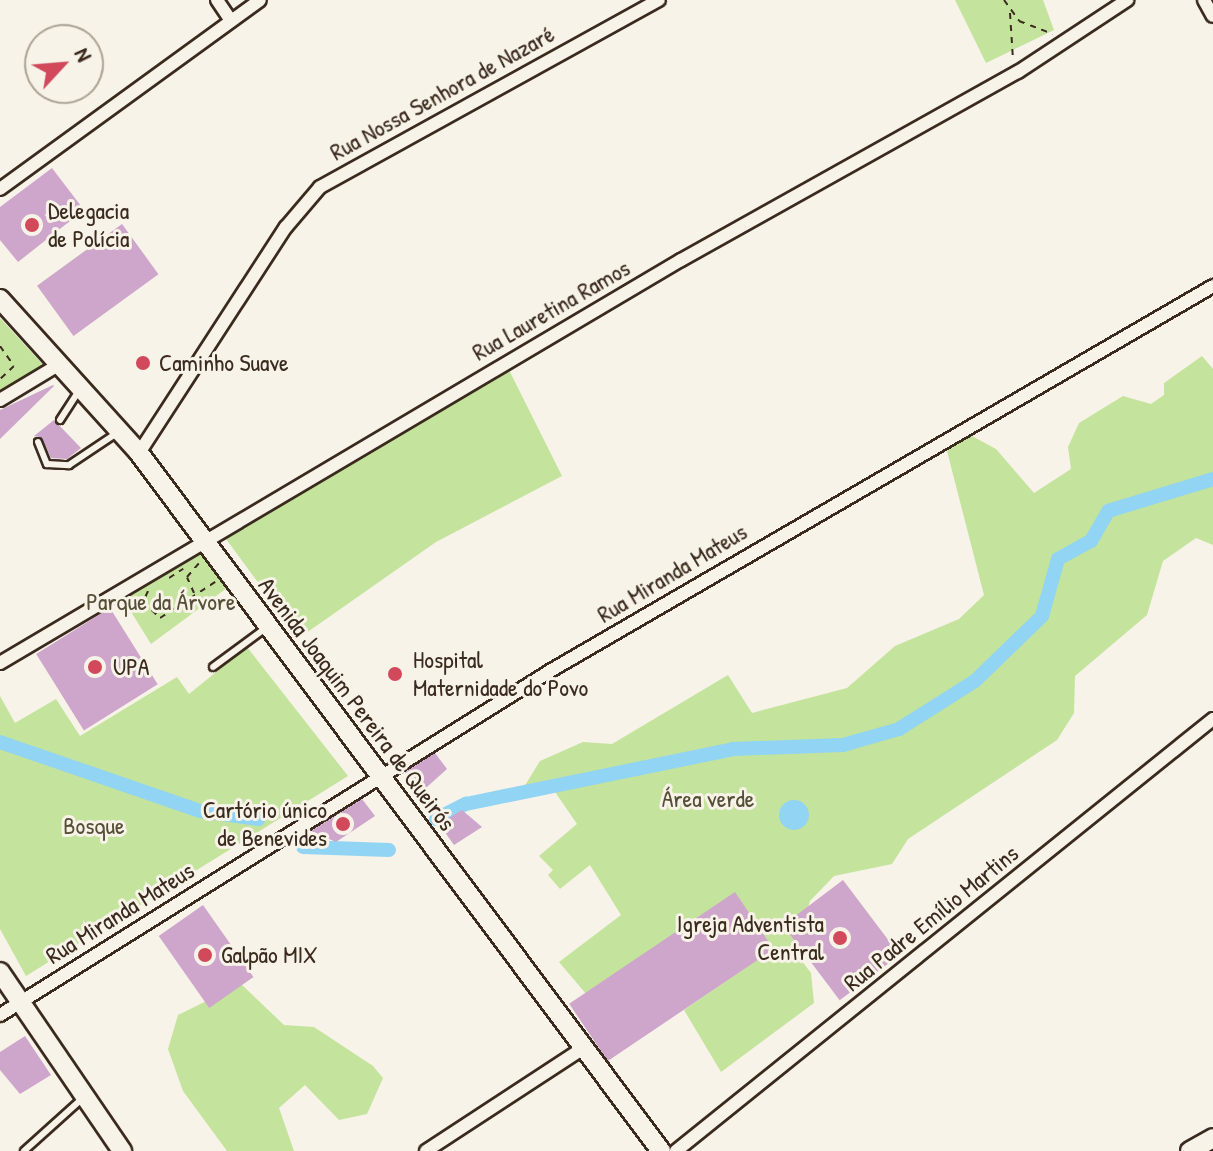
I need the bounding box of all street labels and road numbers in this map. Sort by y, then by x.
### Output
street label: Rua Nossa Senhora de Nazaré [325,19,559,167]
street label: Rua Lauretina Ramos [467,253,635,367]
street label: Rua Miranda Mateus [592,517,752,629]
street label: Avenida Joaquim Pereira de Queirós [252,572,462,836]
street label: Rua Padre Emílio Martins [838,839,1024,997]
street label: Rua Miranda Mateus [41,856,199,970]

